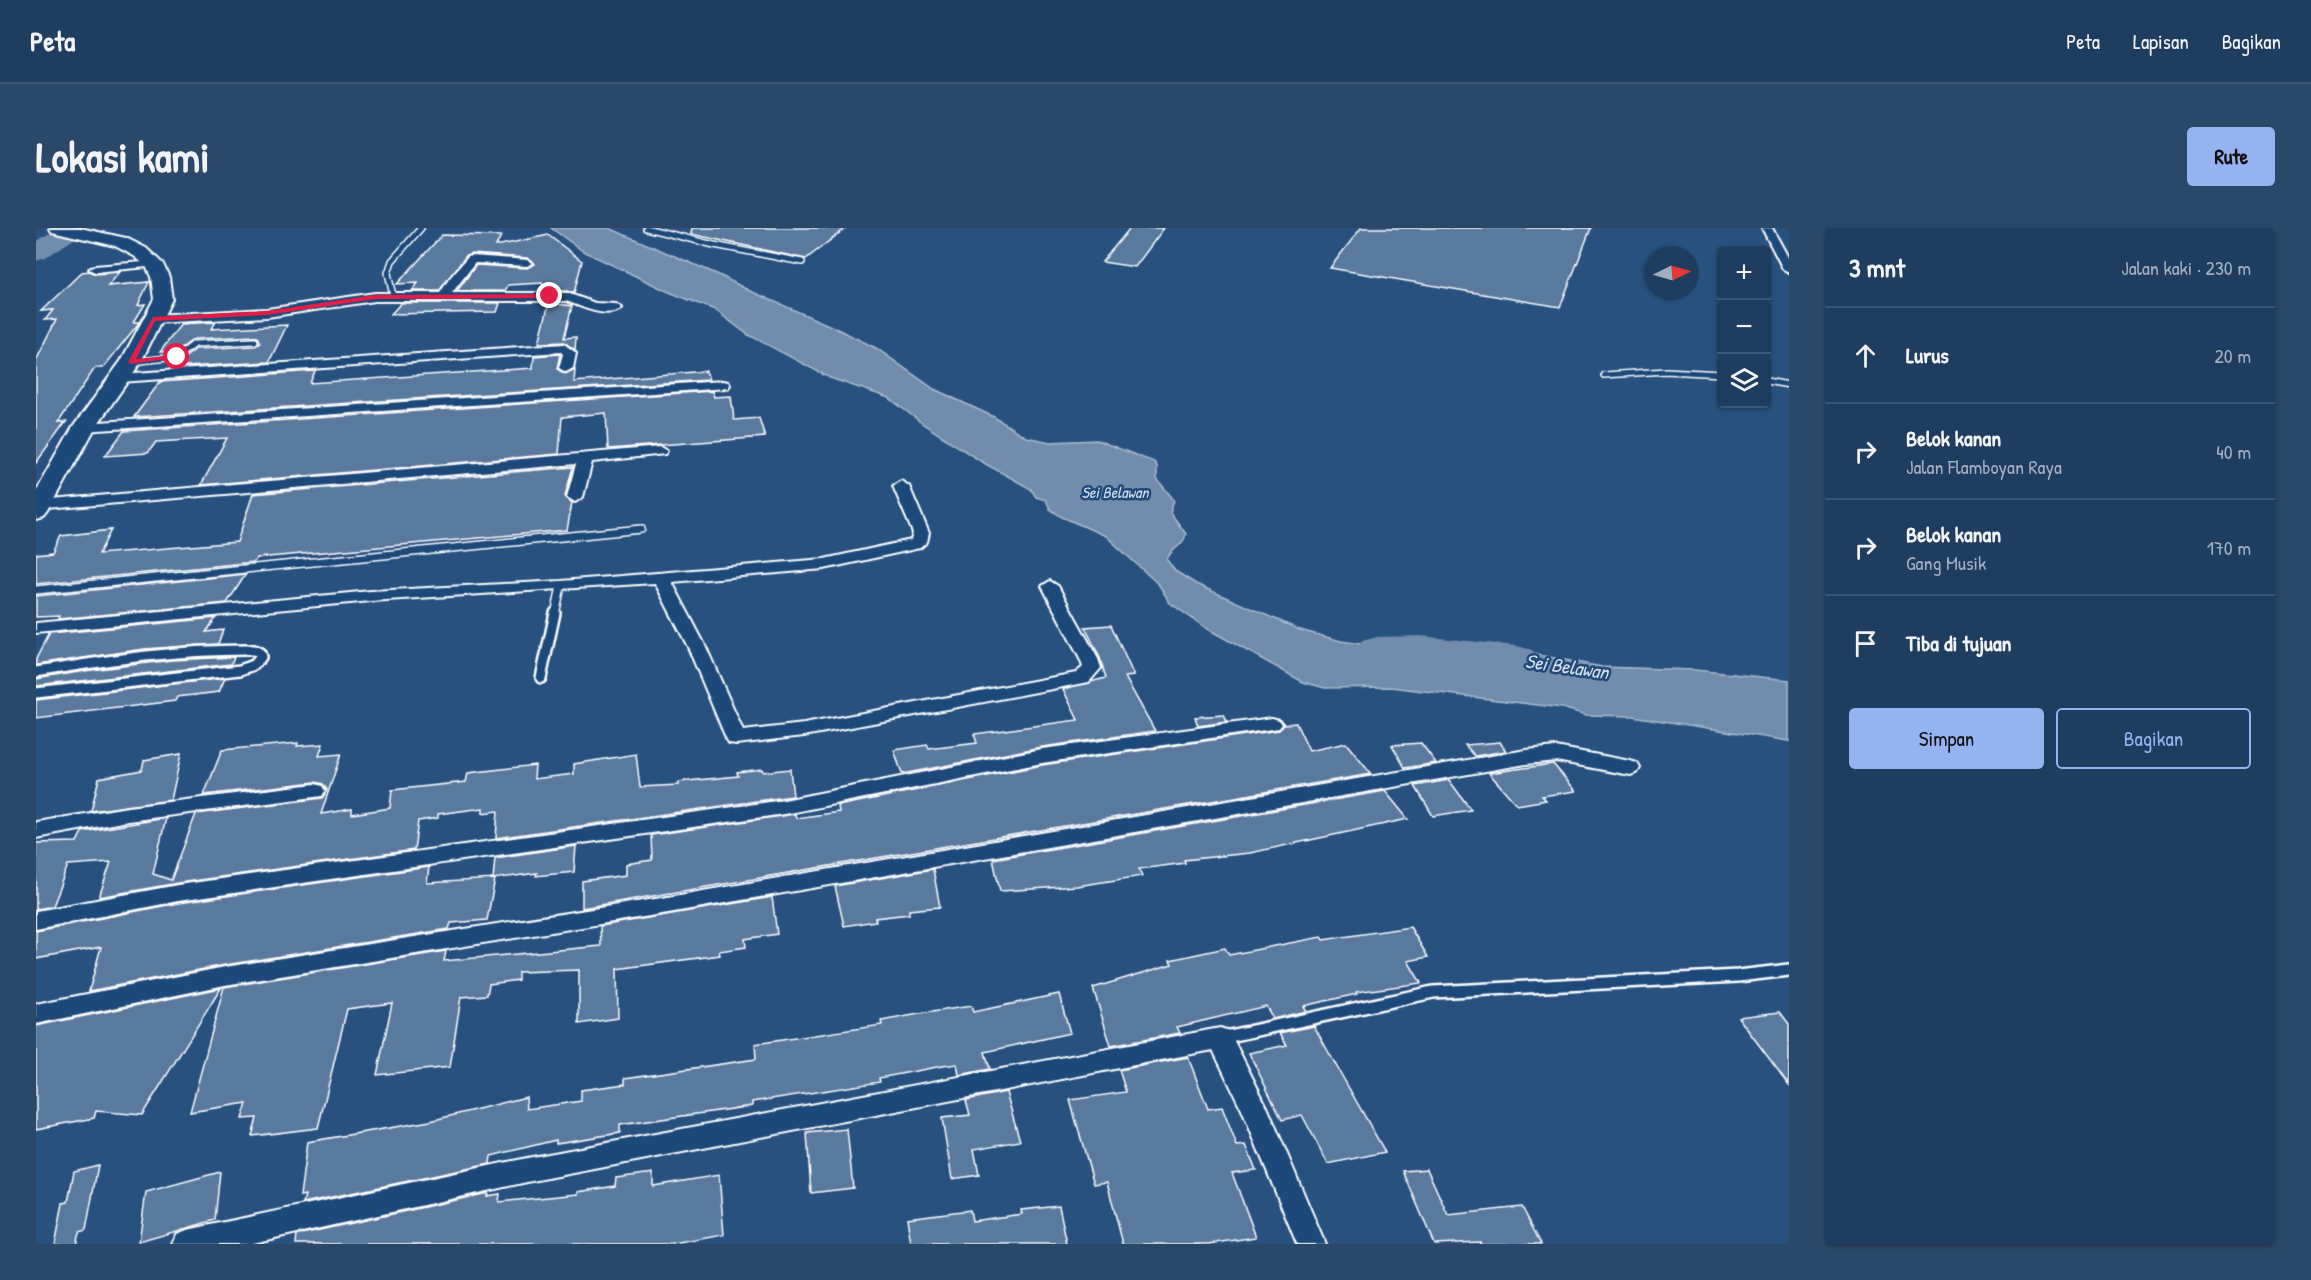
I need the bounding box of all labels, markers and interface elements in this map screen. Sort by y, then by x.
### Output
text: Peta [30,22,75,60]
text: Peta [2066,27,2100,56]
text: Lapisan [2133,27,2189,56]
text: Bagikan [2222,27,2281,56]
button: Rute [2187,127,2275,186]
text: Lokasi kami [36,128,210,185]
north arrow [1645,246,1699,300]
map controls [1717,246,1771,408]
button: + [1717,246,1771,300]
text: 3 mnt [1849,250,1905,285]
text: Jalan kaki · 230 m [2121,254,2251,281]
route end [536,282,562,308]
button: − [1717,300,1771,354]
icon: ahead [1849,339,1882,372]
text: Lurus [1906,340,1949,370]
text: 20 m [2214,342,2251,369]
route start [163,343,189,369]
button: layers [1717,354,1771,408]
text: Belok kanan [1906,423,2001,453]
icon: right [1849,435,1882,468]
text: 40 m [2216,438,2251,465]
text: Jalan Flamboyan Raya [1906,453,2062,480]
water label: Sei Belawan [1082,481,1150,503]
text: Belok kanan [1906,519,2001,549]
icon: right [1849,531,1882,564]
text: 170 m [2207,534,2251,561]
text: Gang Musik [1906,549,1986,576]
icon: arrive [1849,627,1882,660]
text: Tiba di tujuan [1906,628,2011,658]
water label: Sei Belawan [1524,647,1612,685]
button: Simpan [1849,708,2044,769]
button: Bagikan [2056,708,2251,769]

